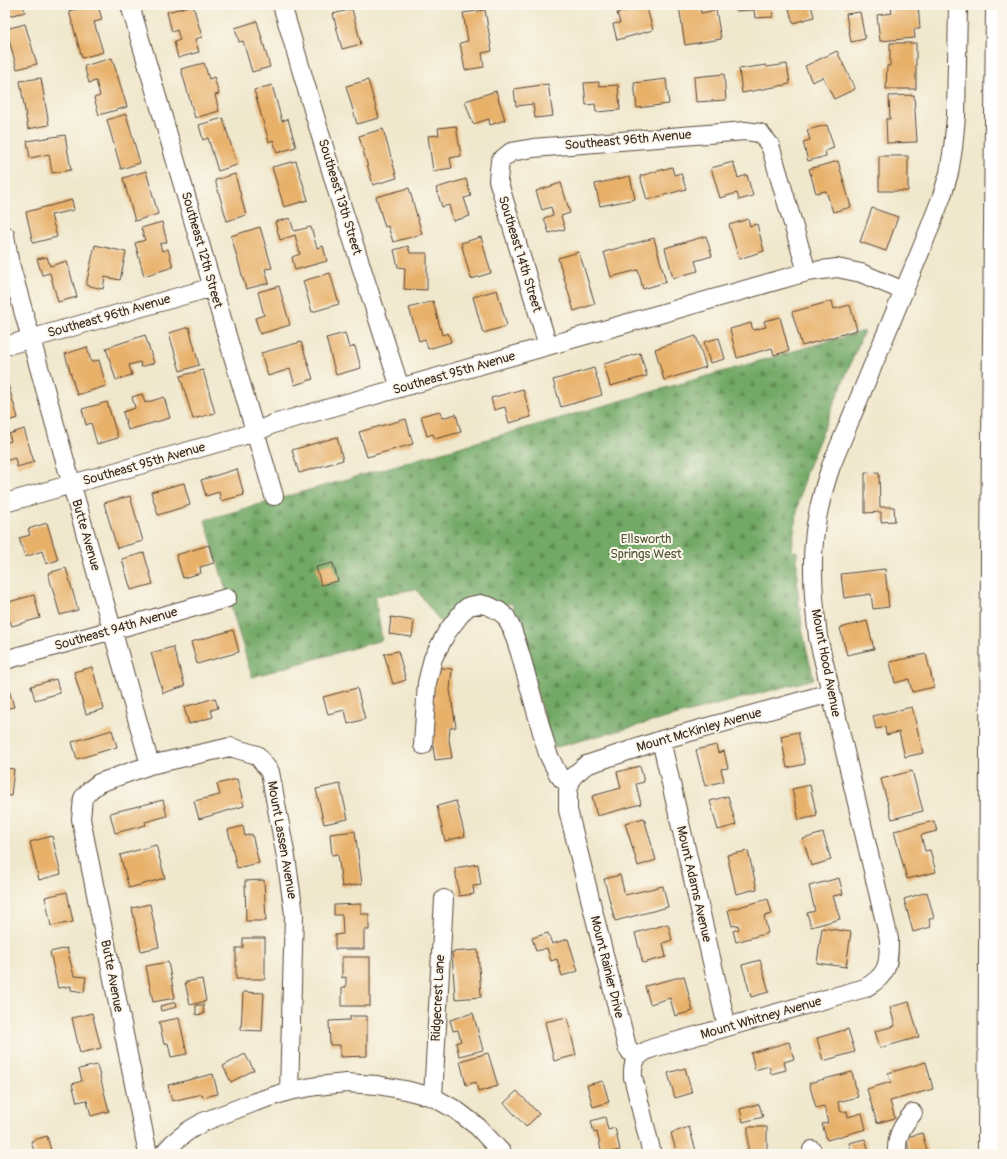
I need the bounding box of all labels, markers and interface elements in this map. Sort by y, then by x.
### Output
street label: Southeast 96th Avenue [564,126,693,154]
street label: Southeast 13th Street [315,137,365,258]
street label: Southeast 12th Street [178,190,227,311]
street label: Southeast 14th Street [495,194,546,315]
street label: Southeast 96th Avenue [46,291,173,341]
street label: Southeast 95th Avenue [391,348,518,398]
street label: Southeast 95th Avenue [81,439,208,489]
street label: Butte Avenue [68,497,104,573]
park label: Ellsworth Springs West [610,531,683,562]
street label: Southeast 94th Avenue [53,604,180,654]
street label: Mount Hood Avenue [808,608,844,719]
street label: Mount McKinley Avenue [635,704,764,756]
street label: Mount Lassen Avenue [264,780,300,901]
street label: Mount Adams Avenue [673,824,715,944]
street label: Mount Rainier Drive [587,914,628,1021]
street label: Butte Avenue [97,938,127,1014]
street label: Ridgecrest Lane [428,954,448,1042]
street label: Mount Whitney Avenue [699,993,824,1043]

